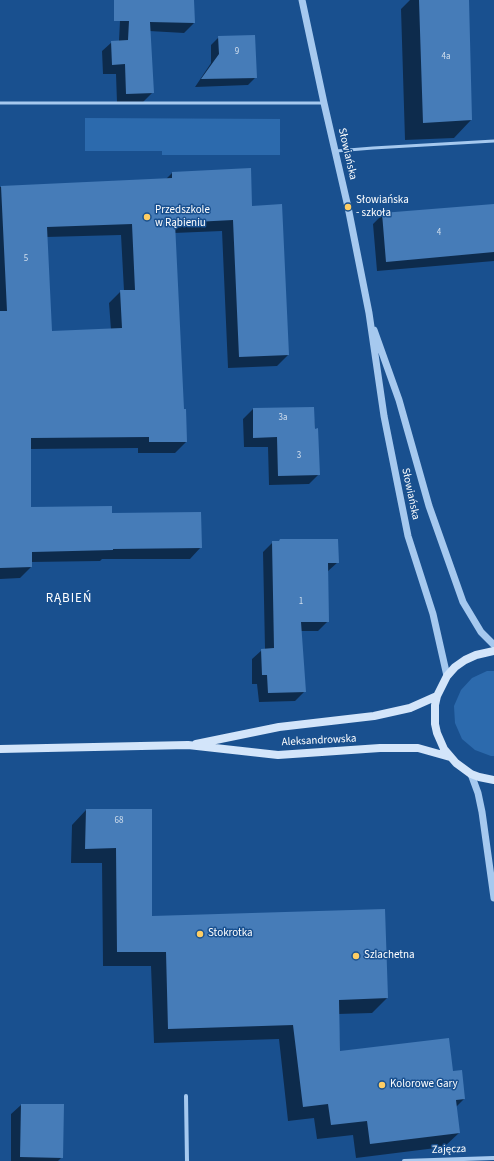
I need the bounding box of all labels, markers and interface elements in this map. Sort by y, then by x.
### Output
house number: 9 [235,47,239,57]
house number: 4a [441,52,451,62]
street label: Słowiańska [335,127,359,181]
place label: Słowiańska - szkoła [356,194,409,220]
marker: Słowiańska - szkoła [343,202,353,212]
place label: Przedszkole w Rąbieniu [155,204,210,230]
marker: Przedszkole w Rąbieniu [142,212,152,222]
house number: 4 [437,228,441,238]
house number: 5 [24,254,28,264]
house number: 3a [278,413,288,423]
house number: 3 [297,451,301,461]
street label: Słowiańska [398,467,422,521]
district label: RĄBIEŃ [46,591,92,607]
house number: 1 [299,597,303,607]
street label: Aleksandrowska [281,732,357,750]
house number: 68 [115,816,123,826]
place label: Stokrotka [208,927,253,941]
marker: Stokrotka [195,929,205,939]
place label: Szlachetna [364,949,415,963]
marker: Szlachetna [351,951,361,961]
place label: Kolorowe Gary [390,1078,458,1092]
marker: Kolorowe Gary [377,1080,387,1090]
street label: Zajęcza [432,1143,466,1157]

